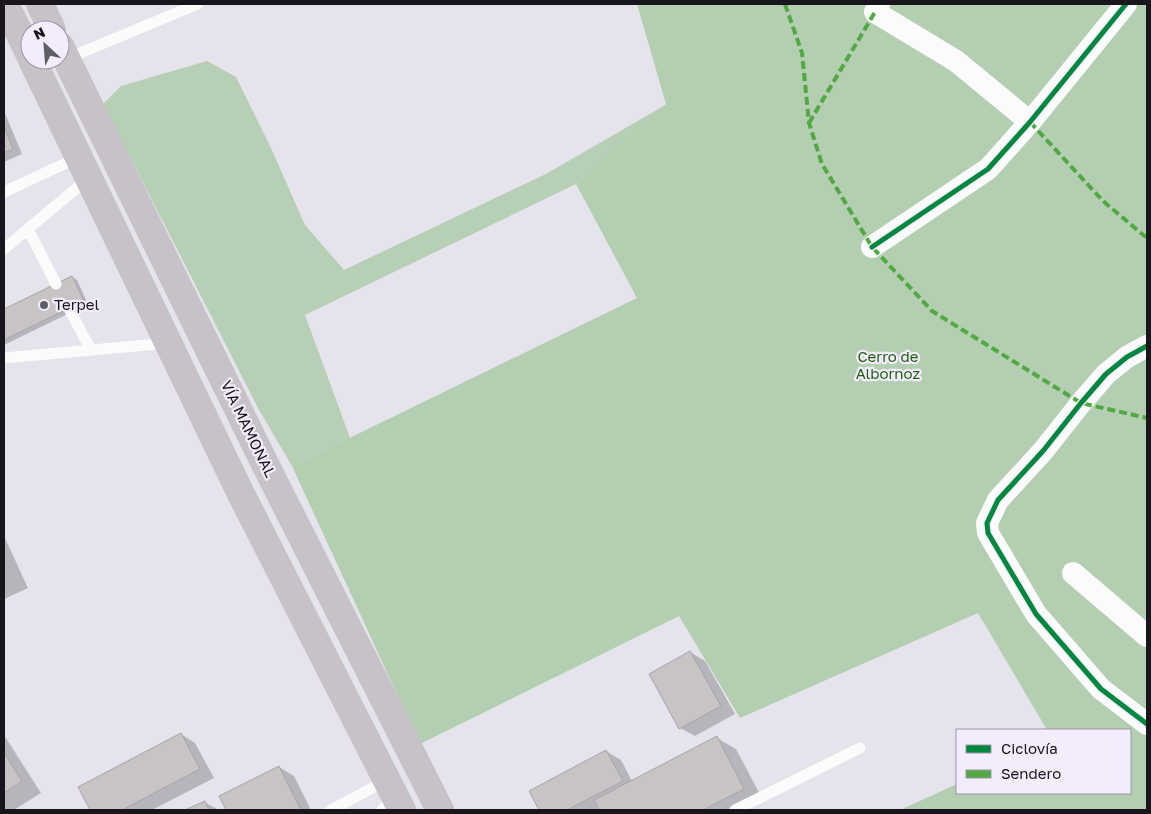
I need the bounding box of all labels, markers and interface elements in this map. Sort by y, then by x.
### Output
north arrow [20,20,70,70]
text: N [31,23,48,43]
place label: Terpel [54,295,99,313]
marker: Terpel [38,299,50,311]
park label: Cerro de Albornoz [856,347,921,382]
street label: VÍA MAMONAL [218,377,280,480]
legend [956,729,1131,794]
text: Ciclovía [1001,739,1058,757]
text: Sendero [1001,764,1061,782]

